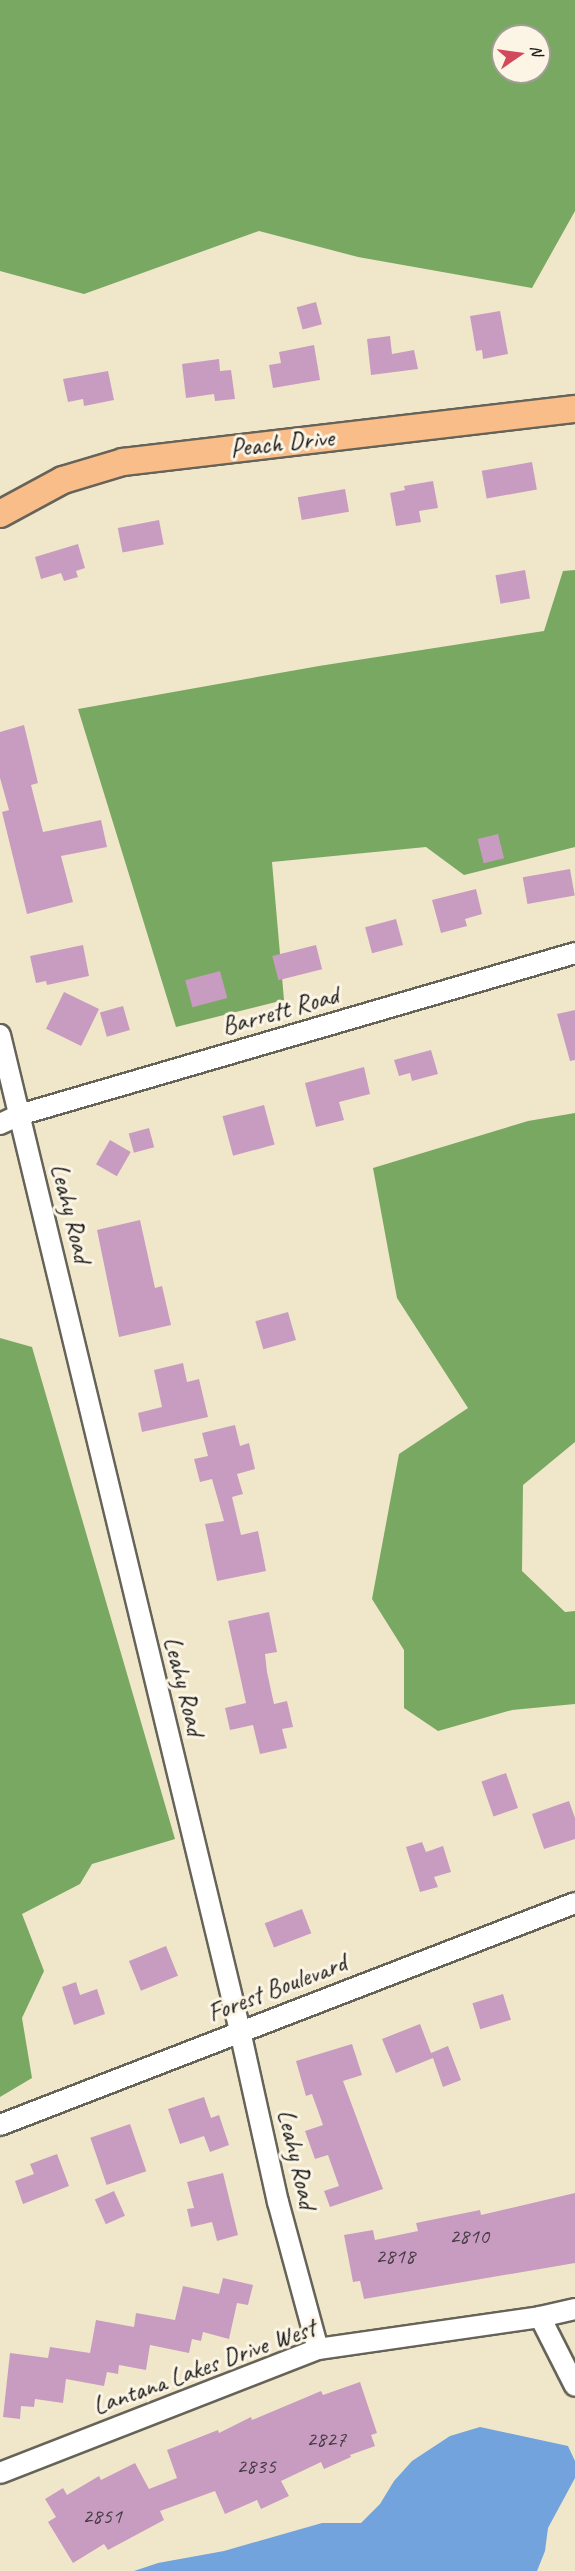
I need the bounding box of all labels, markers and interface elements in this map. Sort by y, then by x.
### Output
north arrow [491,24,551,84]
text: N [526,43,547,57]
street label: Peach Drive [228,422,336,464]
street label: Barrett Road [218,980,342,1042]
street label: Leahy Road [44,1160,98,1266]
street label: Leahy Road [157,1633,211,1739]
street label: Forest Boulevard [203,1947,351,2029]
street label: Leahy Road [270,2106,324,2212]
house number: 2810 [449,2224,489,2250]
house number: 2818 [375,2244,415,2270]
street label: Lantana Lakes Drive West [88,2312,320,2422]
house number: 2827 [306,2427,346,2453]
house number: 2835 [236,2454,276,2480]
house number: 2851 [82,2504,122,2530]

